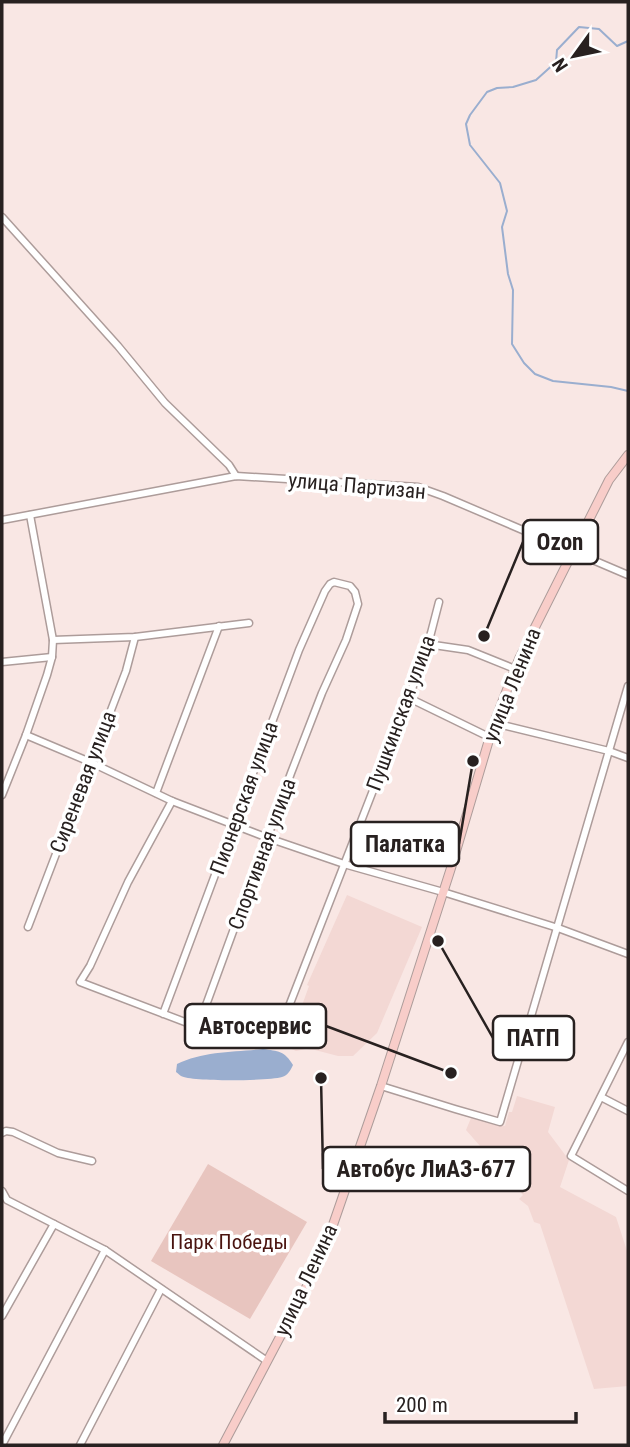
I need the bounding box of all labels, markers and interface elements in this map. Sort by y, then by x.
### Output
north arrow [539,21,609,91]
text: N [547,54,573,76]
street label: улица Партизан [287,468,427,504]
callout: Ozon [523,520,598,564]
text: Ozon [537,529,583,556]
street label: улица Ленина [478,625,546,745]
street label: Пушкинская улица [362,632,440,794]
street label: Сиреневая улица [45,708,121,856]
street label: Пионерская улица [205,718,283,878]
street label: Спортивная улица [223,775,301,933]
callout: Палатка [351,822,459,866]
text: Палатка [365,831,445,858]
callout: Автосервис [185,1004,326,1048]
text: Автосервис [198,1013,312,1040]
callout: ПАТП [493,1016,574,1060]
text: ПАТП [506,1025,560,1052]
callout: Автобус ЛиАЗ-677 [323,1147,530,1191]
text: Автобус ЛиАЗ-677 [336,1156,516,1183]
street label: улица Ленина [270,1220,342,1340]
park label: Парк Победы [170,1230,288,1254]
scale bar [385,1380,576,1424]
text: 200 m [396,1393,448,1417]

